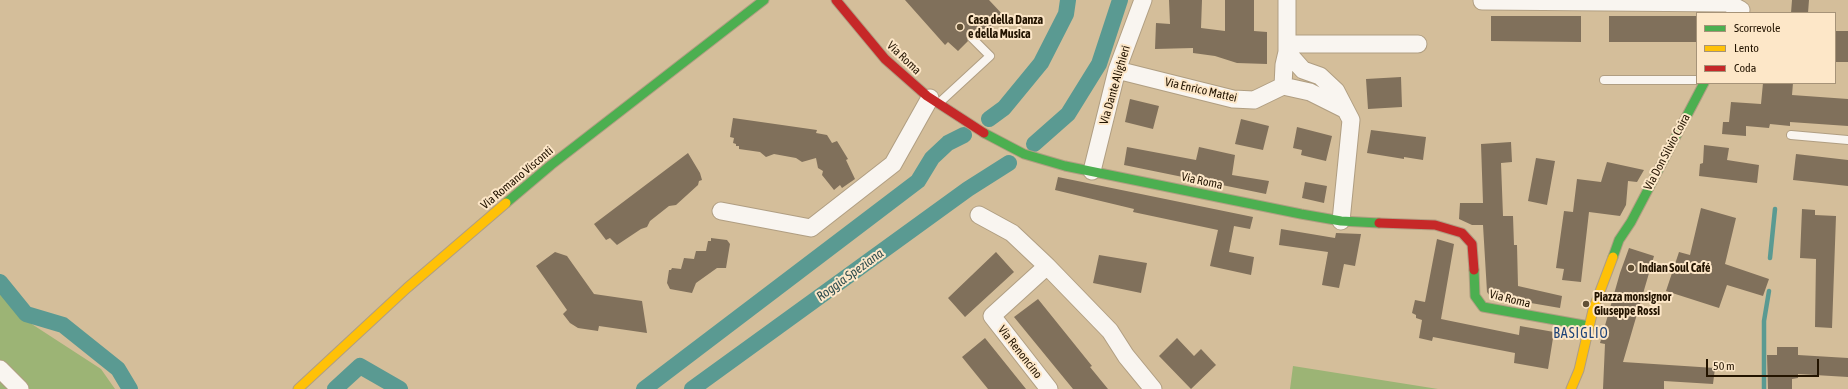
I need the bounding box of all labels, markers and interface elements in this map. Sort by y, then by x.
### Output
legend [1696,12,1836,84]
place label: Casa della Danza e della Musica [968,13,1043,41]
text: Scorrevole [1734,21,1781,35]
marker: Casa della Danza e della Musica [955,22,965,32]
street label: Via Roma [884,38,924,78]
text: Lento [1734,41,1759,55]
street label: Via Dante Alighieri [1097,44,1133,126]
text: Coda [1734,61,1756,75]
street label: Via Enrico Mattei [1164,75,1238,105]
street label: Via Don Silvio Coira [1641,111,1693,193]
street label: Via Romano Visconti [478,144,556,212]
street label: Via Roma [1180,170,1224,192]
water label: Roggia Speziana [813,245,887,305]
place label: Indian Soul Café [1639,261,1710,275]
marker: Indian Soul Café [1626,263,1636,273]
street label: Via Roma [1488,287,1532,311]
place label: Piazza monsignor Giuseppe Rossi [1594,290,1671,318]
marker: Piazza monsignor Giuseppe Rossi [1581,299,1591,309]
street label: Via Renoncino [995,323,1045,381]
district label: BASIGLIO [1553,326,1609,342]
scale bar [1708,351,1821,377]
text: 50 m [1713,359,1735,373]

